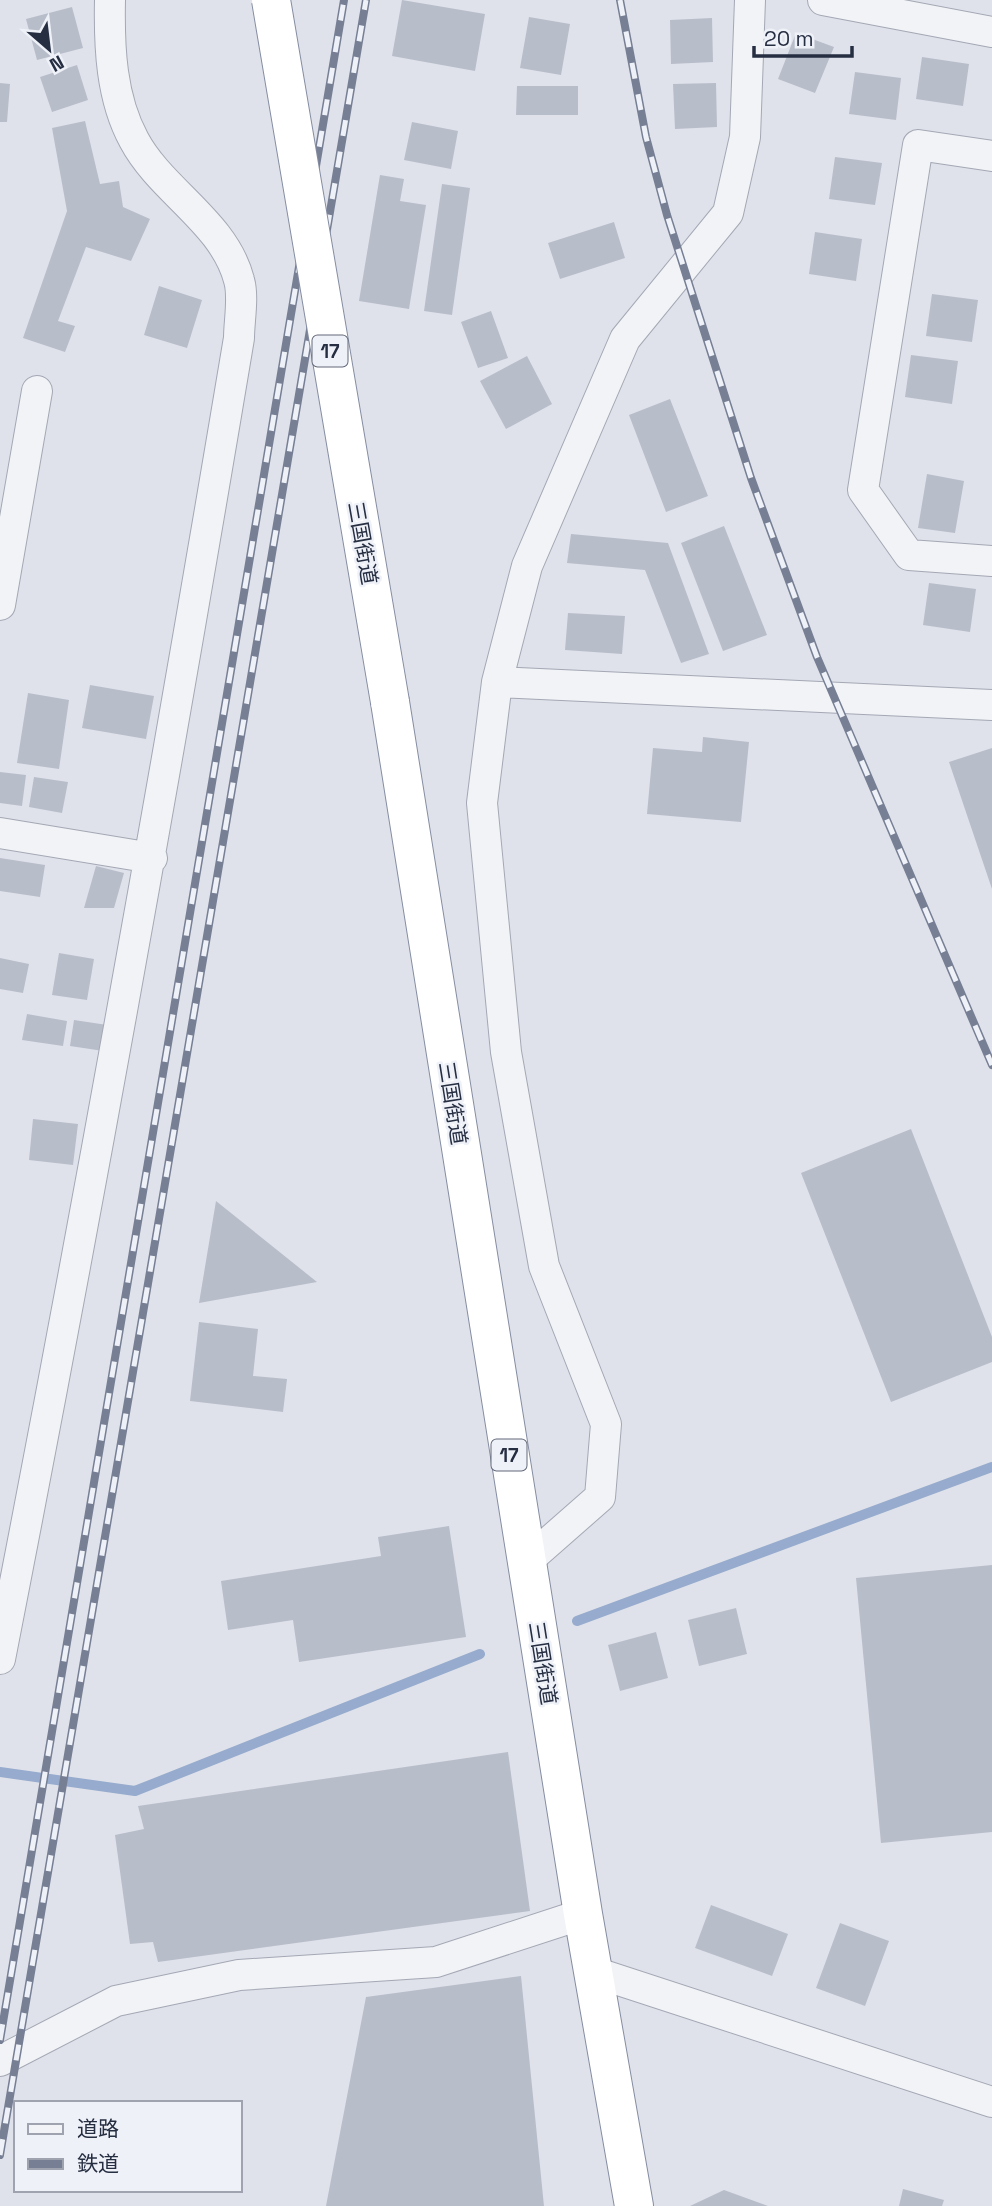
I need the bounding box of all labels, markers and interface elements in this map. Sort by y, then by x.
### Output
north arrow [14,14,84,84]
scale bar [754,14,852,58]
text: 20 m [764,25,814,52]
text: N [45,50,68,78]
road number: 17 [312,336,348,366]
street label: 三国街道 [342,499,384,587]
street label: 三国街道 [433,1059,473,1147]
road number: 17 [491,1440,526,1470]
street label: 三国街道 [523,1619,563,1707]
legend [14,2101,242,2192]
text: 道路 [77,2115,119,2142]
text: 鉄道 [77,2150,119,2177]

